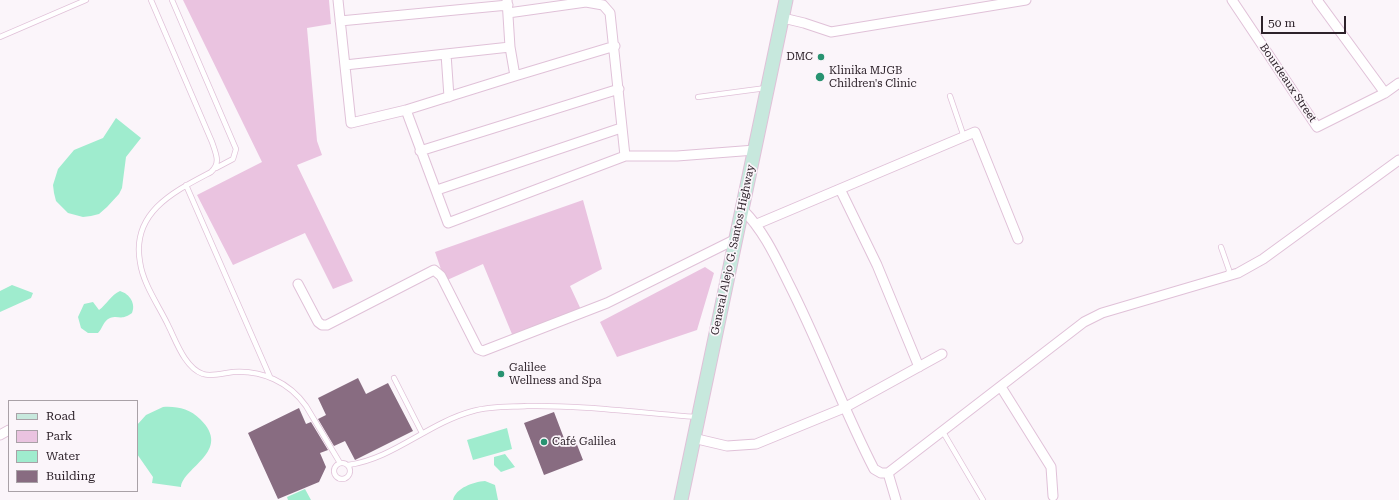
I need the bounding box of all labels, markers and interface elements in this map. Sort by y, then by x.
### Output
scale bar [1263,8,1348,34]
text: 50 m [1268,16,1295,30]
street label: Bourdeaux Street [1257,41,1319,125]
place label: DMC [786,50,813,64]
marker: DMC [816,52,826,62]
place label: Klinika MJGB Children's Clinic [829,64,917,90]
marker: Klinika MJGB Children's Clinic [814,71,826,83]
street label: General Alejo G. Santos Highway [708,163,758,337]
place label: Galilee Wellness and Spa [509,361,602,387]
marker: Galilee Wellness and Spa [496,369,506,379]
legend [8,400,138,492]
text: Road [46,409,75,423]
text: Park [46,429,72,443]
place label: Café Galilea [552,435,616,449]
marker: Café Galilea [539,437,549,447]
text: Water [46,449,80,463]
text: Building [46,469,95,483]

